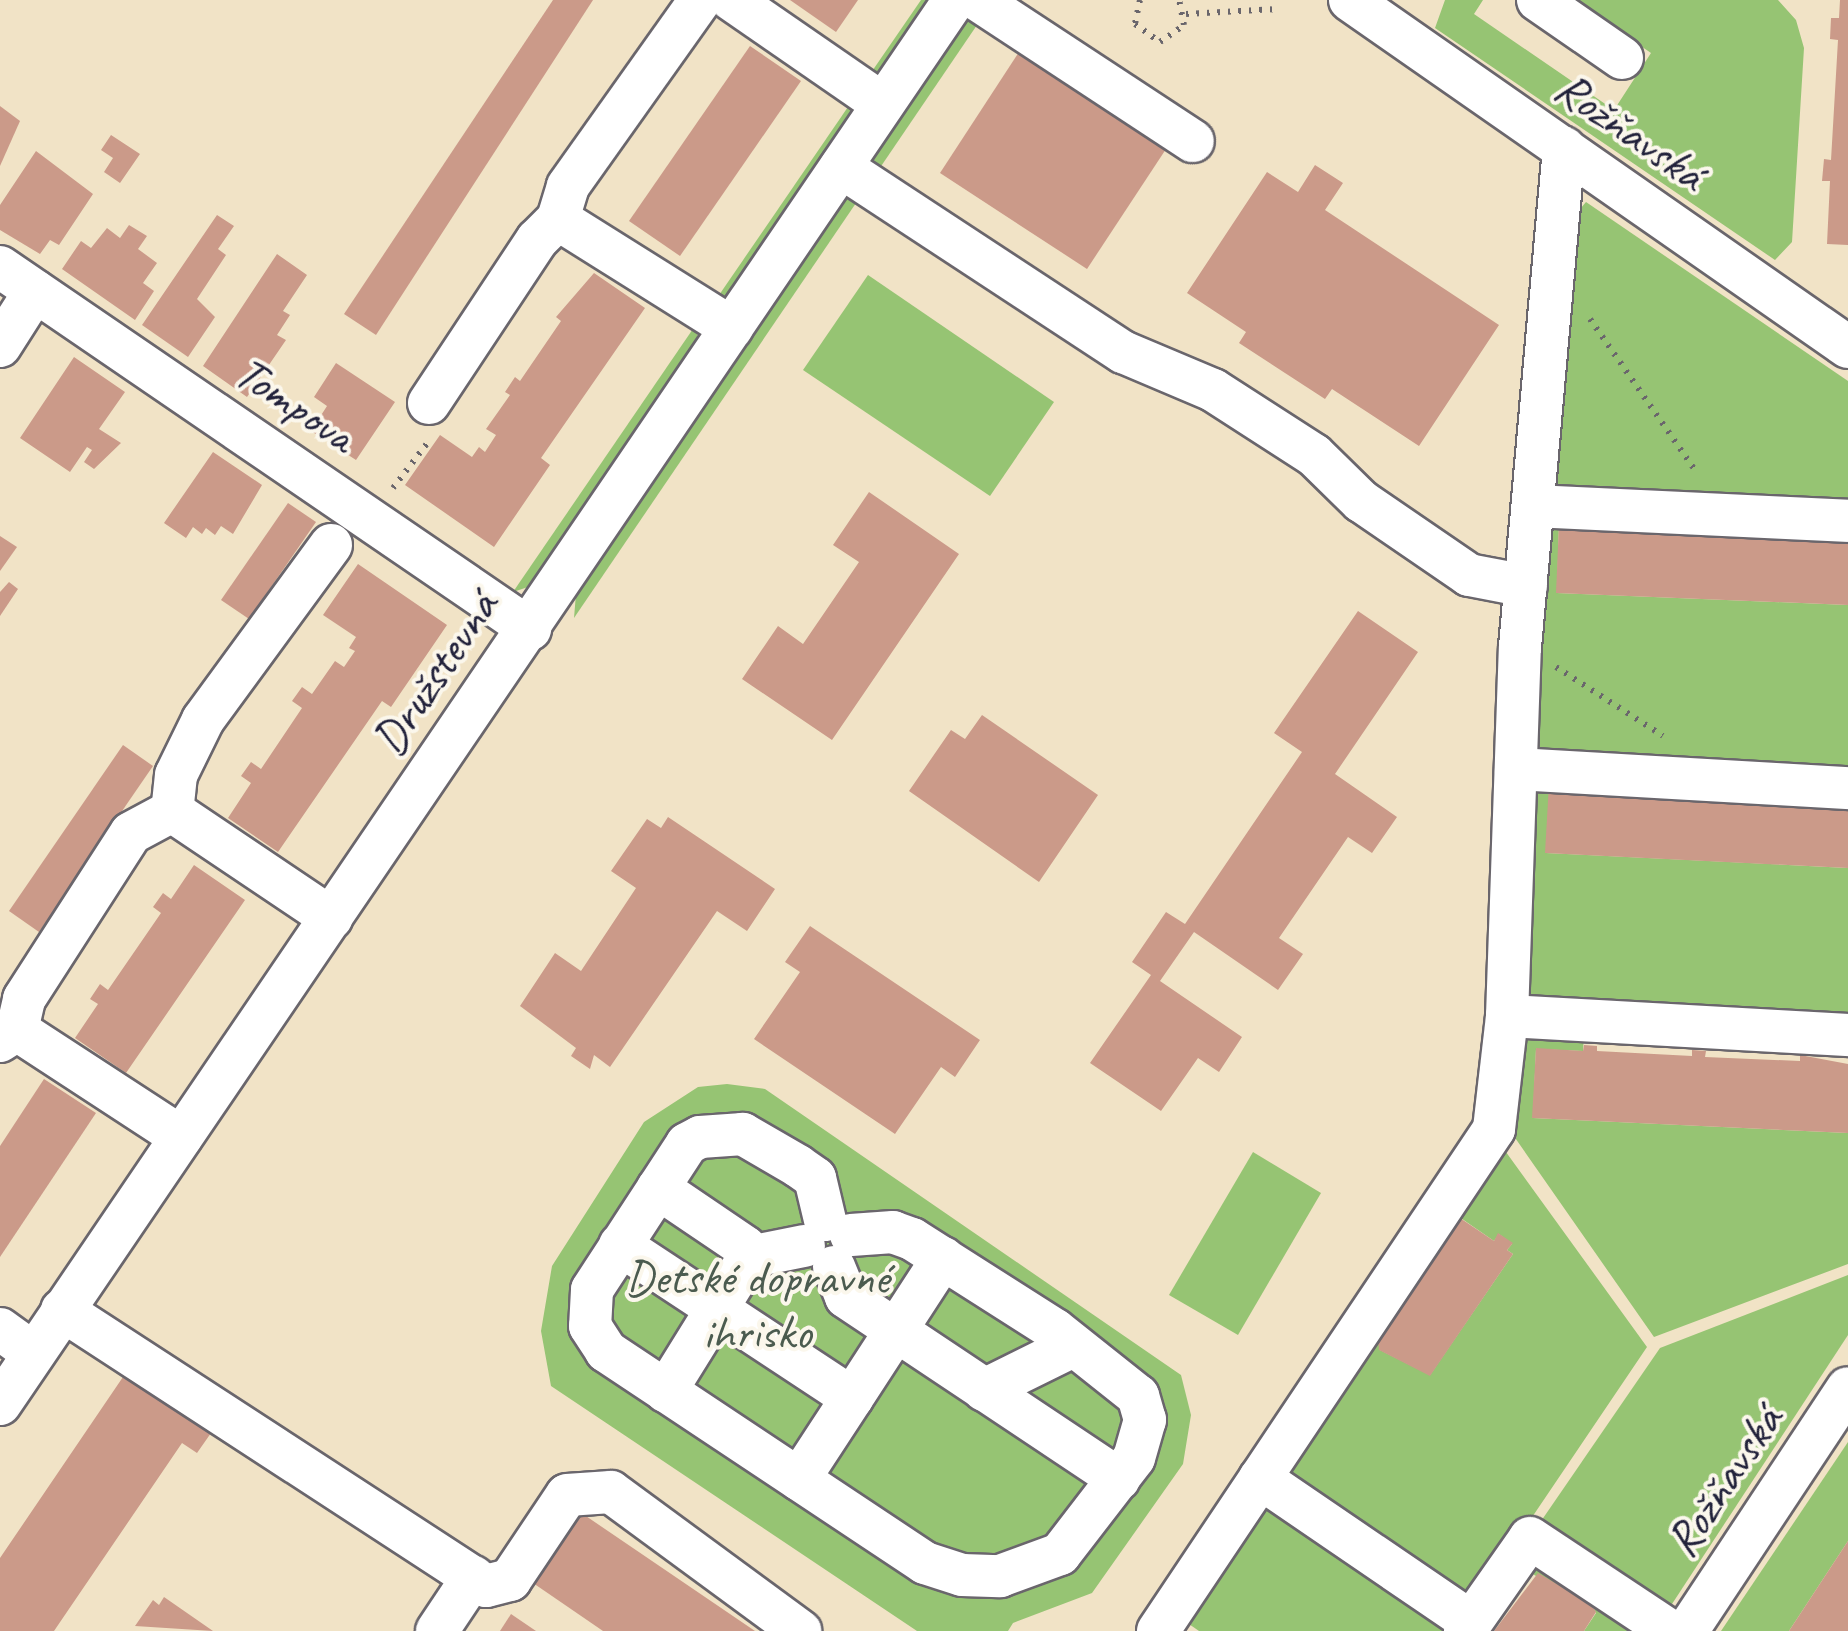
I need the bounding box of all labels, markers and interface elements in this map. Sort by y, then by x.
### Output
street label: Rožňavská [1544,59,1716,203]
street label: Tompova [224,343,366,465]
street label: Družstevná [359,580,511,766]
park label: Detské dopravné ihrisko [625,1248,889,1361]
street label: Rožňavská [1653,1395,1795,1567]

